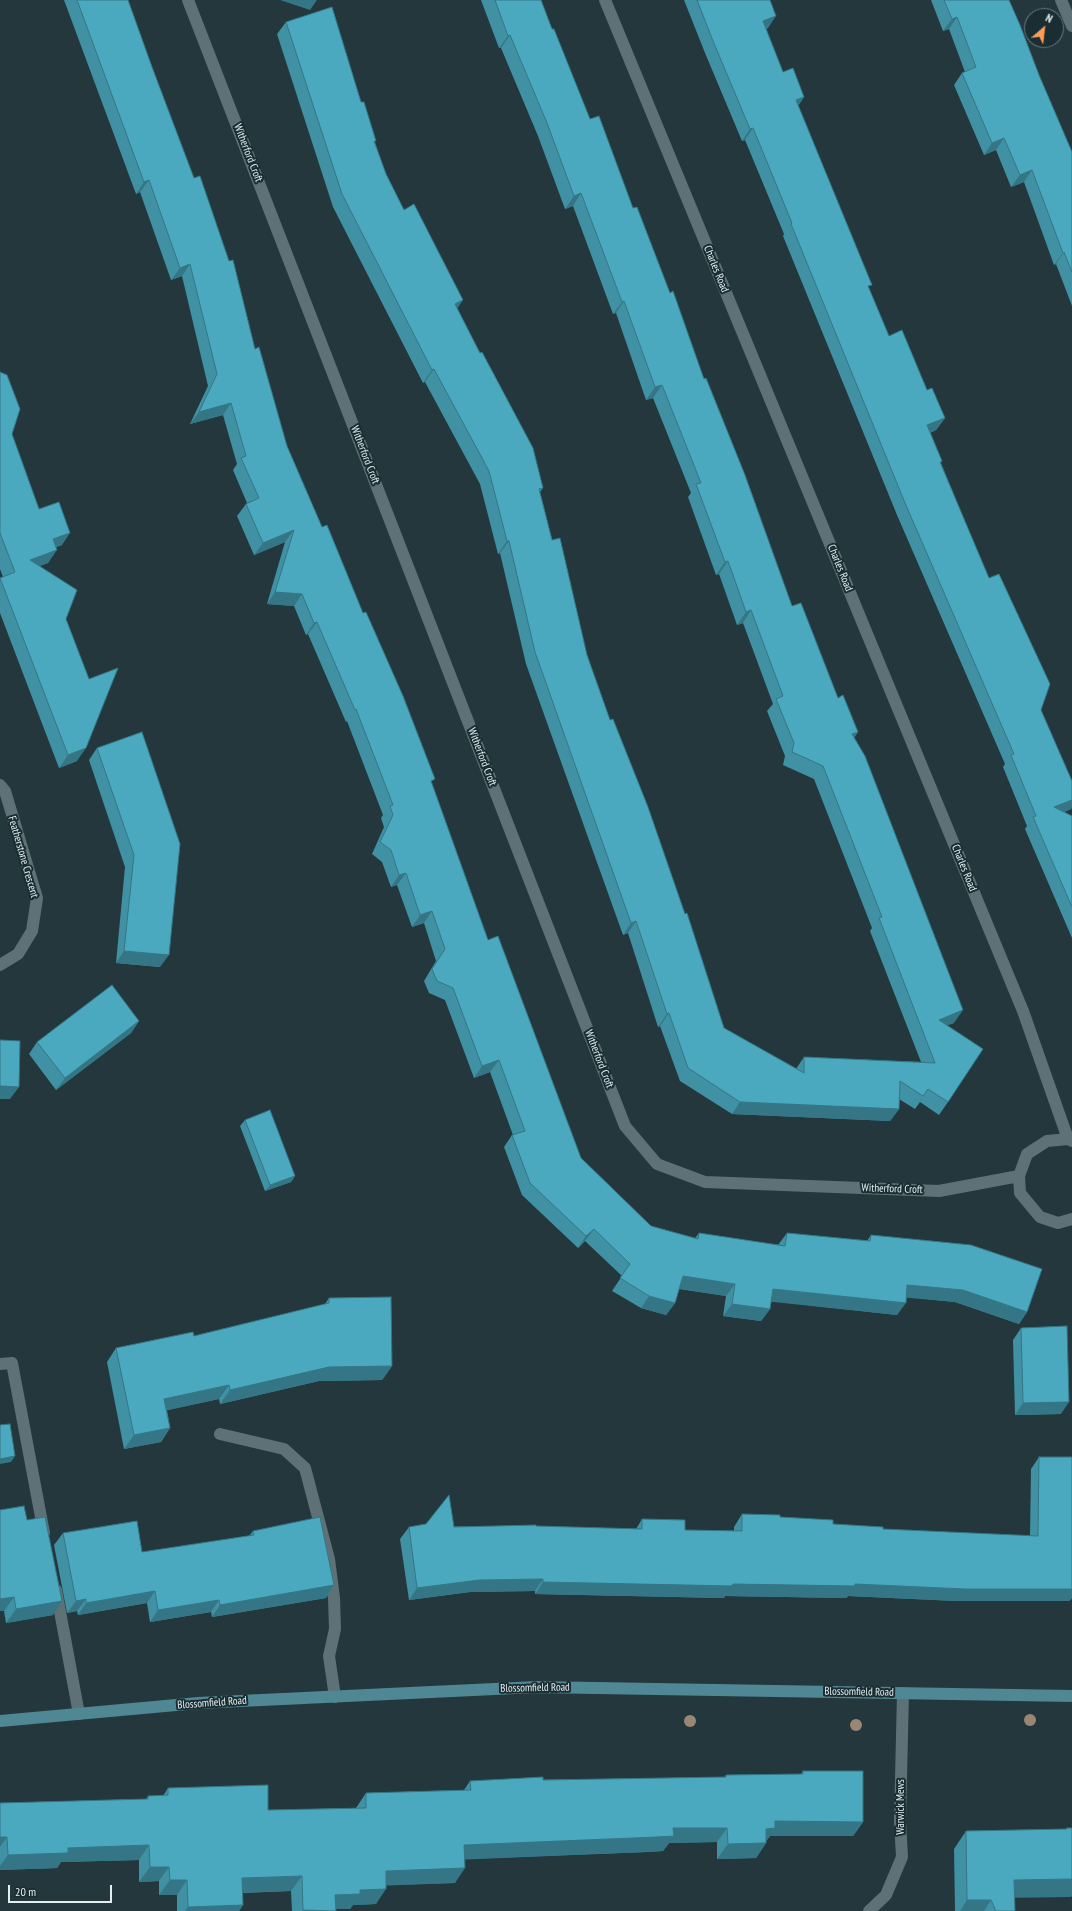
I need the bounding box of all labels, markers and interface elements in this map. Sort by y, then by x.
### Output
north arrow [1024,8,1064,48]
text: N [1043,11,1055,26]
street label: Witherford Croft [231,122,265,184]
street label: Charles Road [701,244,731,294]
street label: Witherford Croft [348,424,382,486]
street label: Charles Road [825,543,855,593]
street label: Witherford Croft [465,726,499,788]
street label: Featherstone Crescent [5,815,41,899]
street label: Charles Road [949,843,979,893]
street label: Witherford Croft [582,1028,616,1090]
street label: Witherford Croft [861,1181,923,1197]
street label: Blossomfield Road [500,1681,570,1695]
street label: Blossomfield Road [824,1685,894,1699]
street label: Blossomfield Road [177,1694,247,1712]
street label: Warwick Mews [894,1779,908,1835]
scale bar [10,1877,114,1903]
text: 20 m [15,1884,36,1899]

